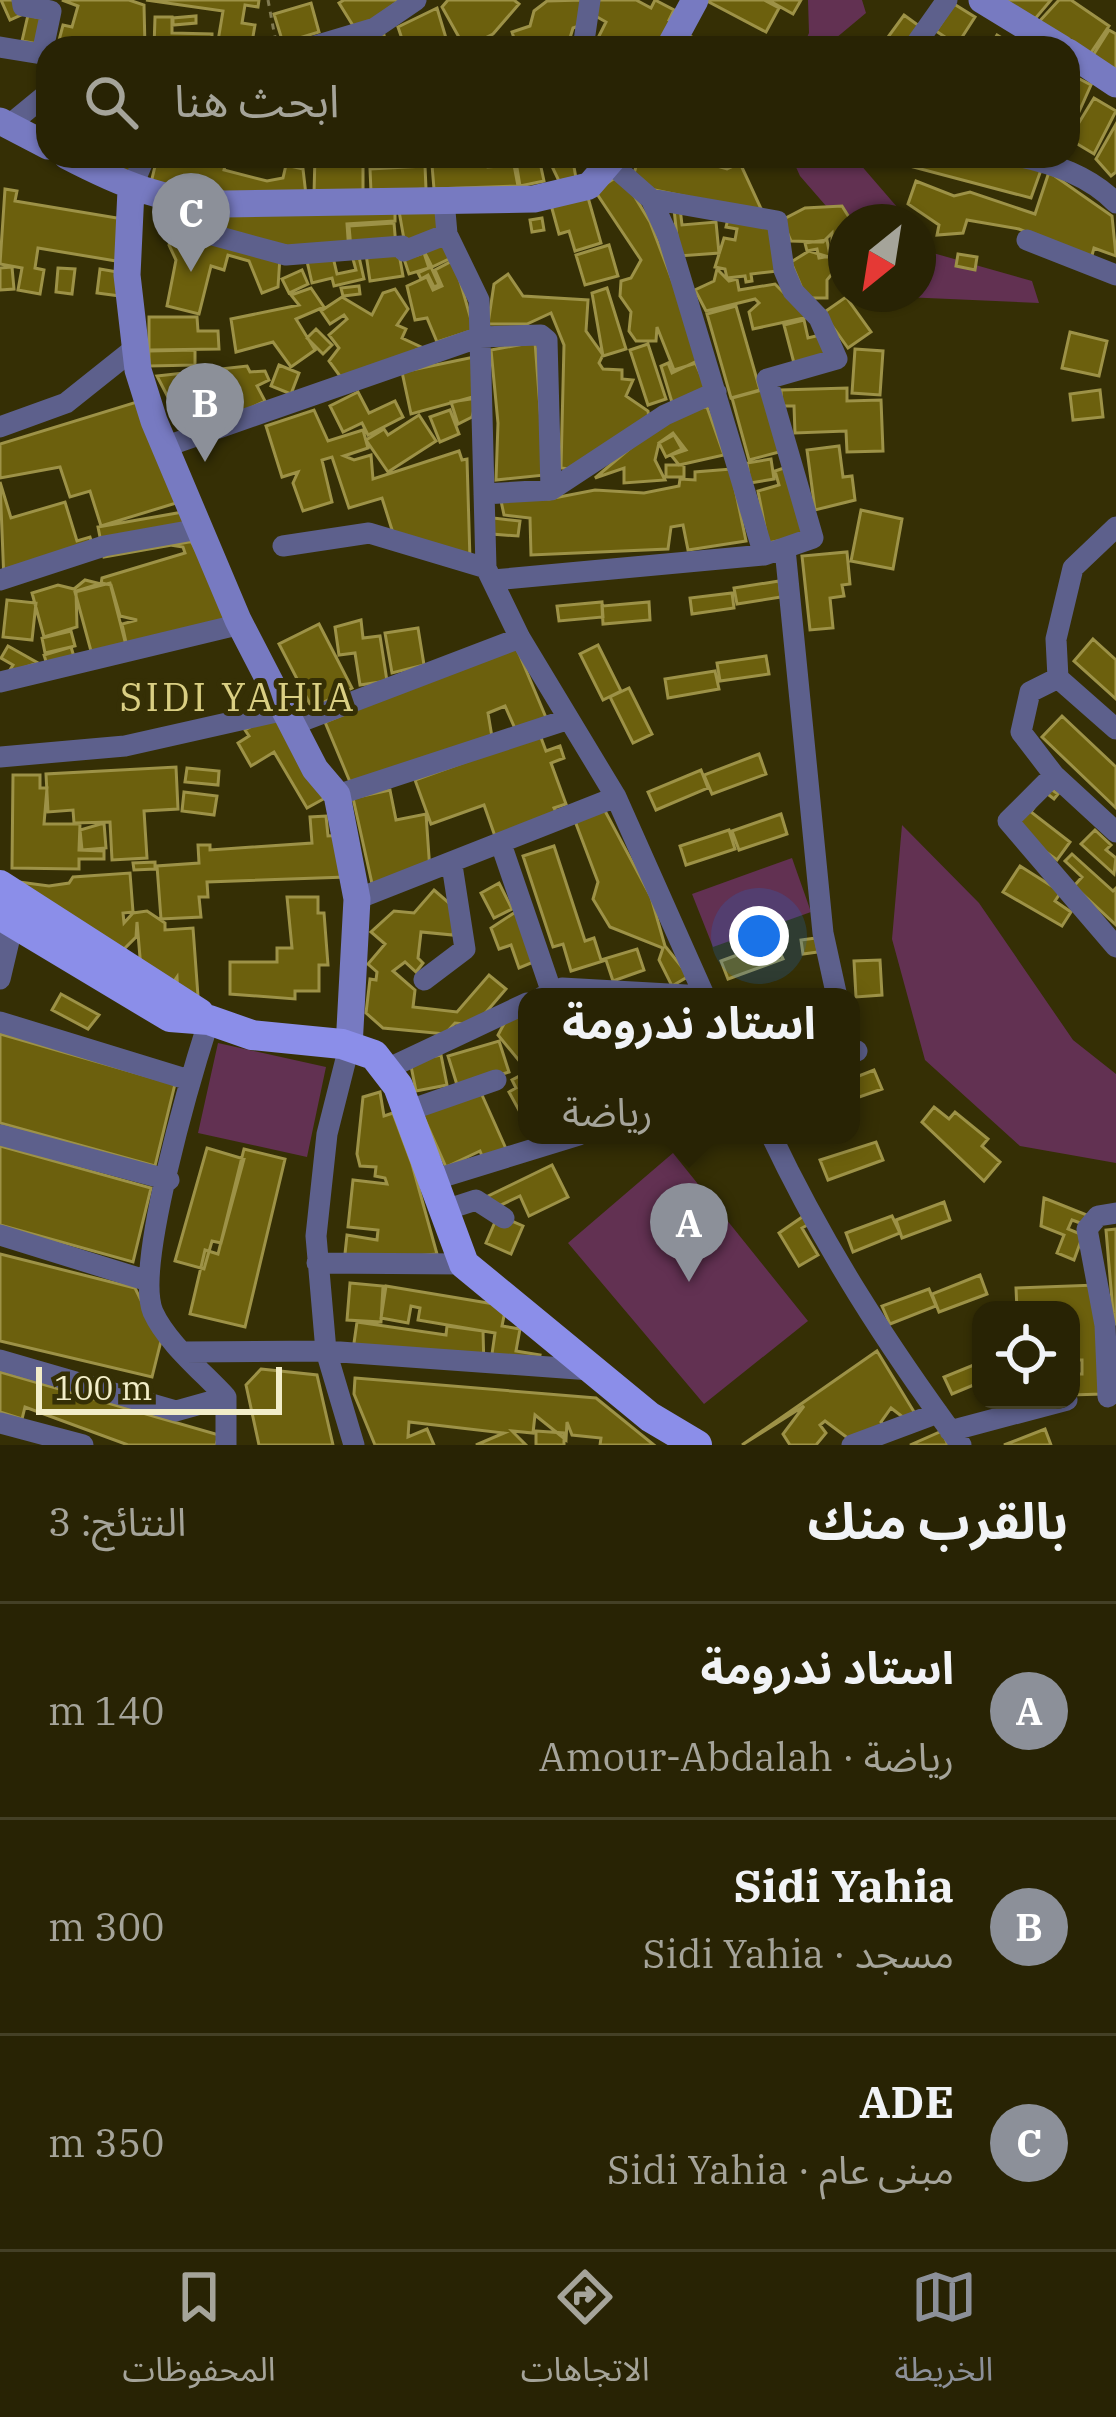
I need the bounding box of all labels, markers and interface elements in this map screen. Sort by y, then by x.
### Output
search box [36,36,1080,168]
icon: search [78,69,144,135]
text: ابحث هنا [174,71,339,129]
pin: C [152,173,230,272]
north arrow [828,204,936,312]
pin: B [166,363,244,462]
district label: SIDI YAHIA [120,671,356,722]
your location [729,906,789,966]
popup [518,988,860,1144]
text: استاد ندرومة [562,993,816,1051]
text: رياضة [562,1086,653,1137]
pin: A [650,1183,728,1282]
map controls [972,1301,1080,1409]
button: locate [972,1301,1080,1409]
scale bar [36,1361,282,1414]
text: 100 m [54,1366,153,1409]
text: بالقرب منك [808,1487,1068,1553]
text: النتائج: 3 [48,1496,186,1547]
text: استاد ندرومة [701,1638,954,1696]
text: 140 m [48,1685,164,1736]
text: A [1015,1685,1043,1736]
text: رياضة · Amour-Abdalah [539,1731,954,1782]
text: Sidi Yahia [734,1856,954,1914]
text: 300 m [48,1901,164,1952]
text: B [1015,1901,1043,1952]
text: مسجد · Sidi Yahia [643,1928,954,1979]
text: ADE [859,2072,954,2130]
text: 350 m [48,2117,164,2168]
text: C [1016,2117,1042,2168]
text: مبنى عام · Sidi Yahia [607,2144,954,2195]
tab: المحفوظات [123,2264,276,2405]
tab: الاتجاهات [521,2264,650,2405]
tab: الخريطة [895,2264,993,2405]

